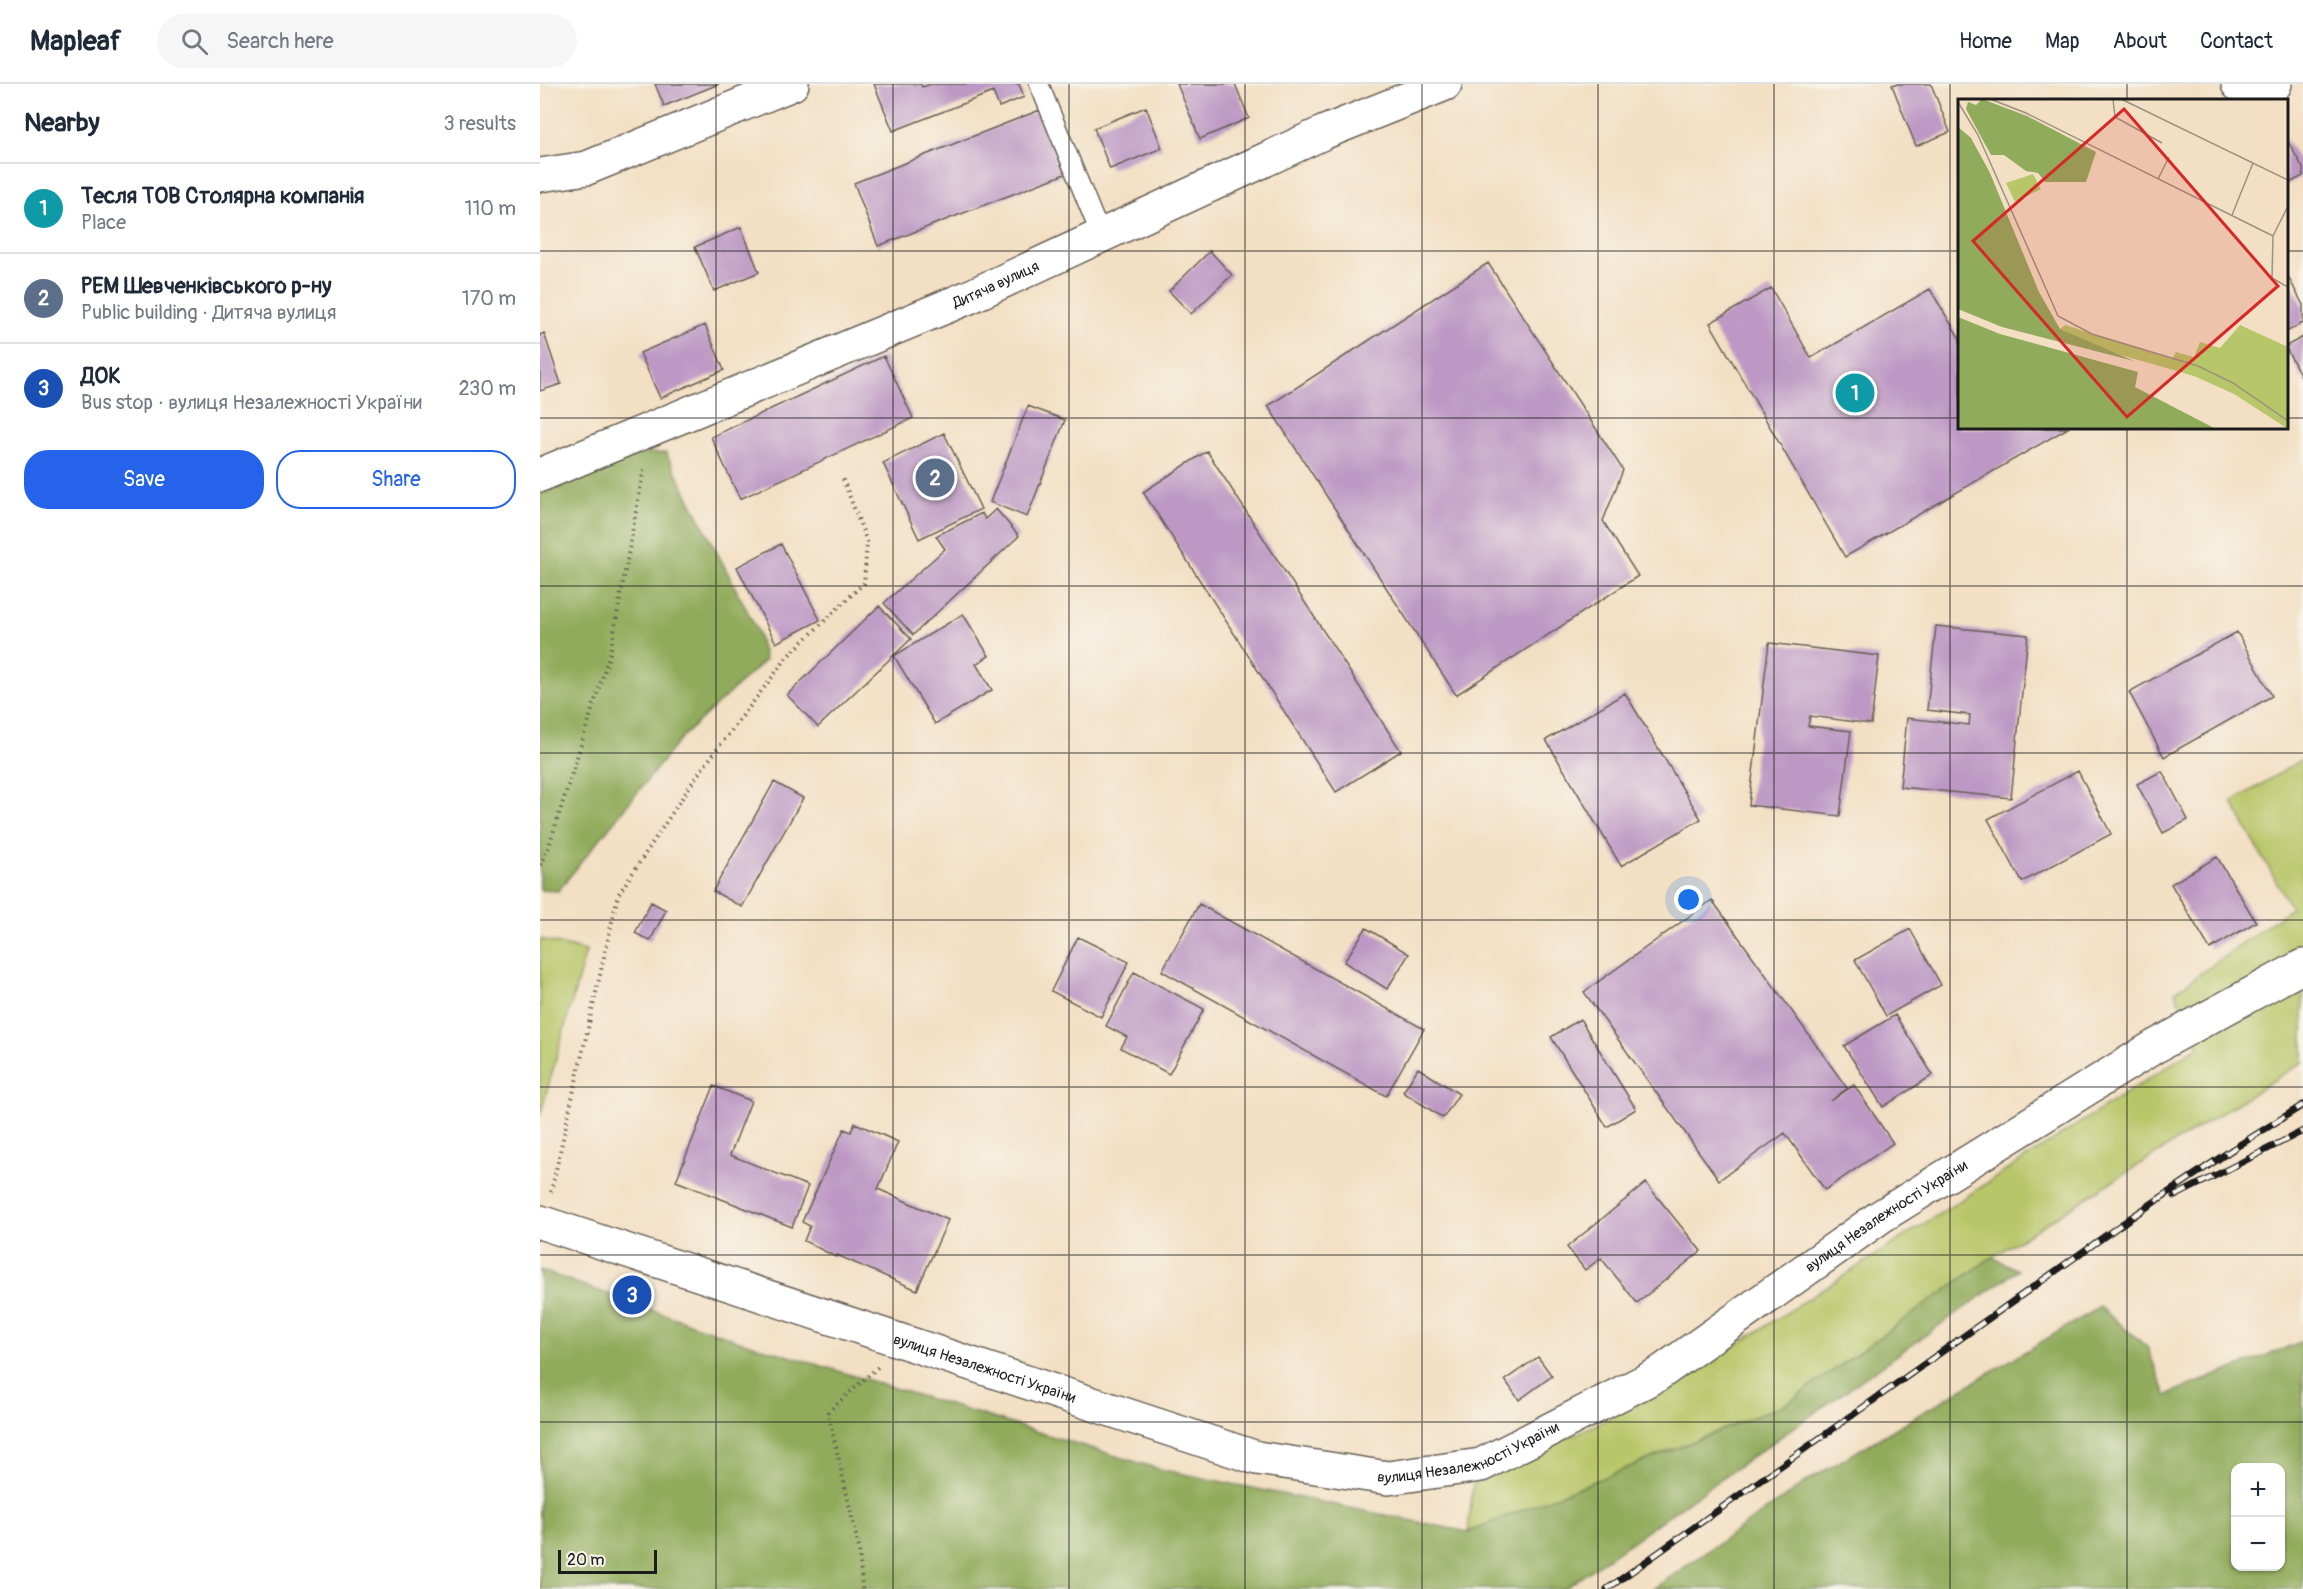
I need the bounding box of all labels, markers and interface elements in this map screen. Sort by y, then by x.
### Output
search box [157,14,577,68]
text: Mapleaf [30,24,121,59]
icon: search [178,25,211,58]
text: Search here [226,27,334,55]
text: Home [1959,28,2012,55]
text: Map [2045,28,2080,55]
text: About [2113,28,2167,55]
text: Contact [2200,28,2273,55]
inset map [1958,99,2288,429]
text: Nearby [24,107,100,139]
text: 3 results [444,111,516,136]
text: Тесля ТОВ Столярна компанія [81,182,364,210]
text: 1 [40,196,47,221]
text: 110 m [465,196,516,221]
text: Place [81,210,126,235]
street label: Дитяча вулиця [949,257,1042,313]
text: РЕМ Шевченківського р-ну [81,272,331,300]
text: 2 [38,286,49,311]
text: 170 m [462,286,516,311]
text: Public building · Дитяча вулиця [81,300,336,325]
text: ДОК [81,362,121,390]
pin: 1 [1836,370,1874,416]
text: 3 [38,376,49,401]
text: 230 m [459,376,516,401]
text: Bus stop · вулиця Незалежності України [81,390,422,415]
button: Save [24,450,264,509]
button: Share [276,450,516,509]
pin: 2 [916,456,954,500]
your location [1674,885,1703,914]
street label: вулиця Незалежності України [1802,1156,1971,1277]
pin: 3 [612,1272,652,1318]
street label: вулиця Незалежності України [891,1330,1078,1408]
street label: вулиця Незалежності України [1376,1418,1562,1488]
map controls [2231,1463,2285,1571]
button: + [2231,1463,2285,1517]
button: − [2231,1517,2285,1571]
scale bar [558,1547,657,1574]
text: 20 m [567,1550,605,1570]

